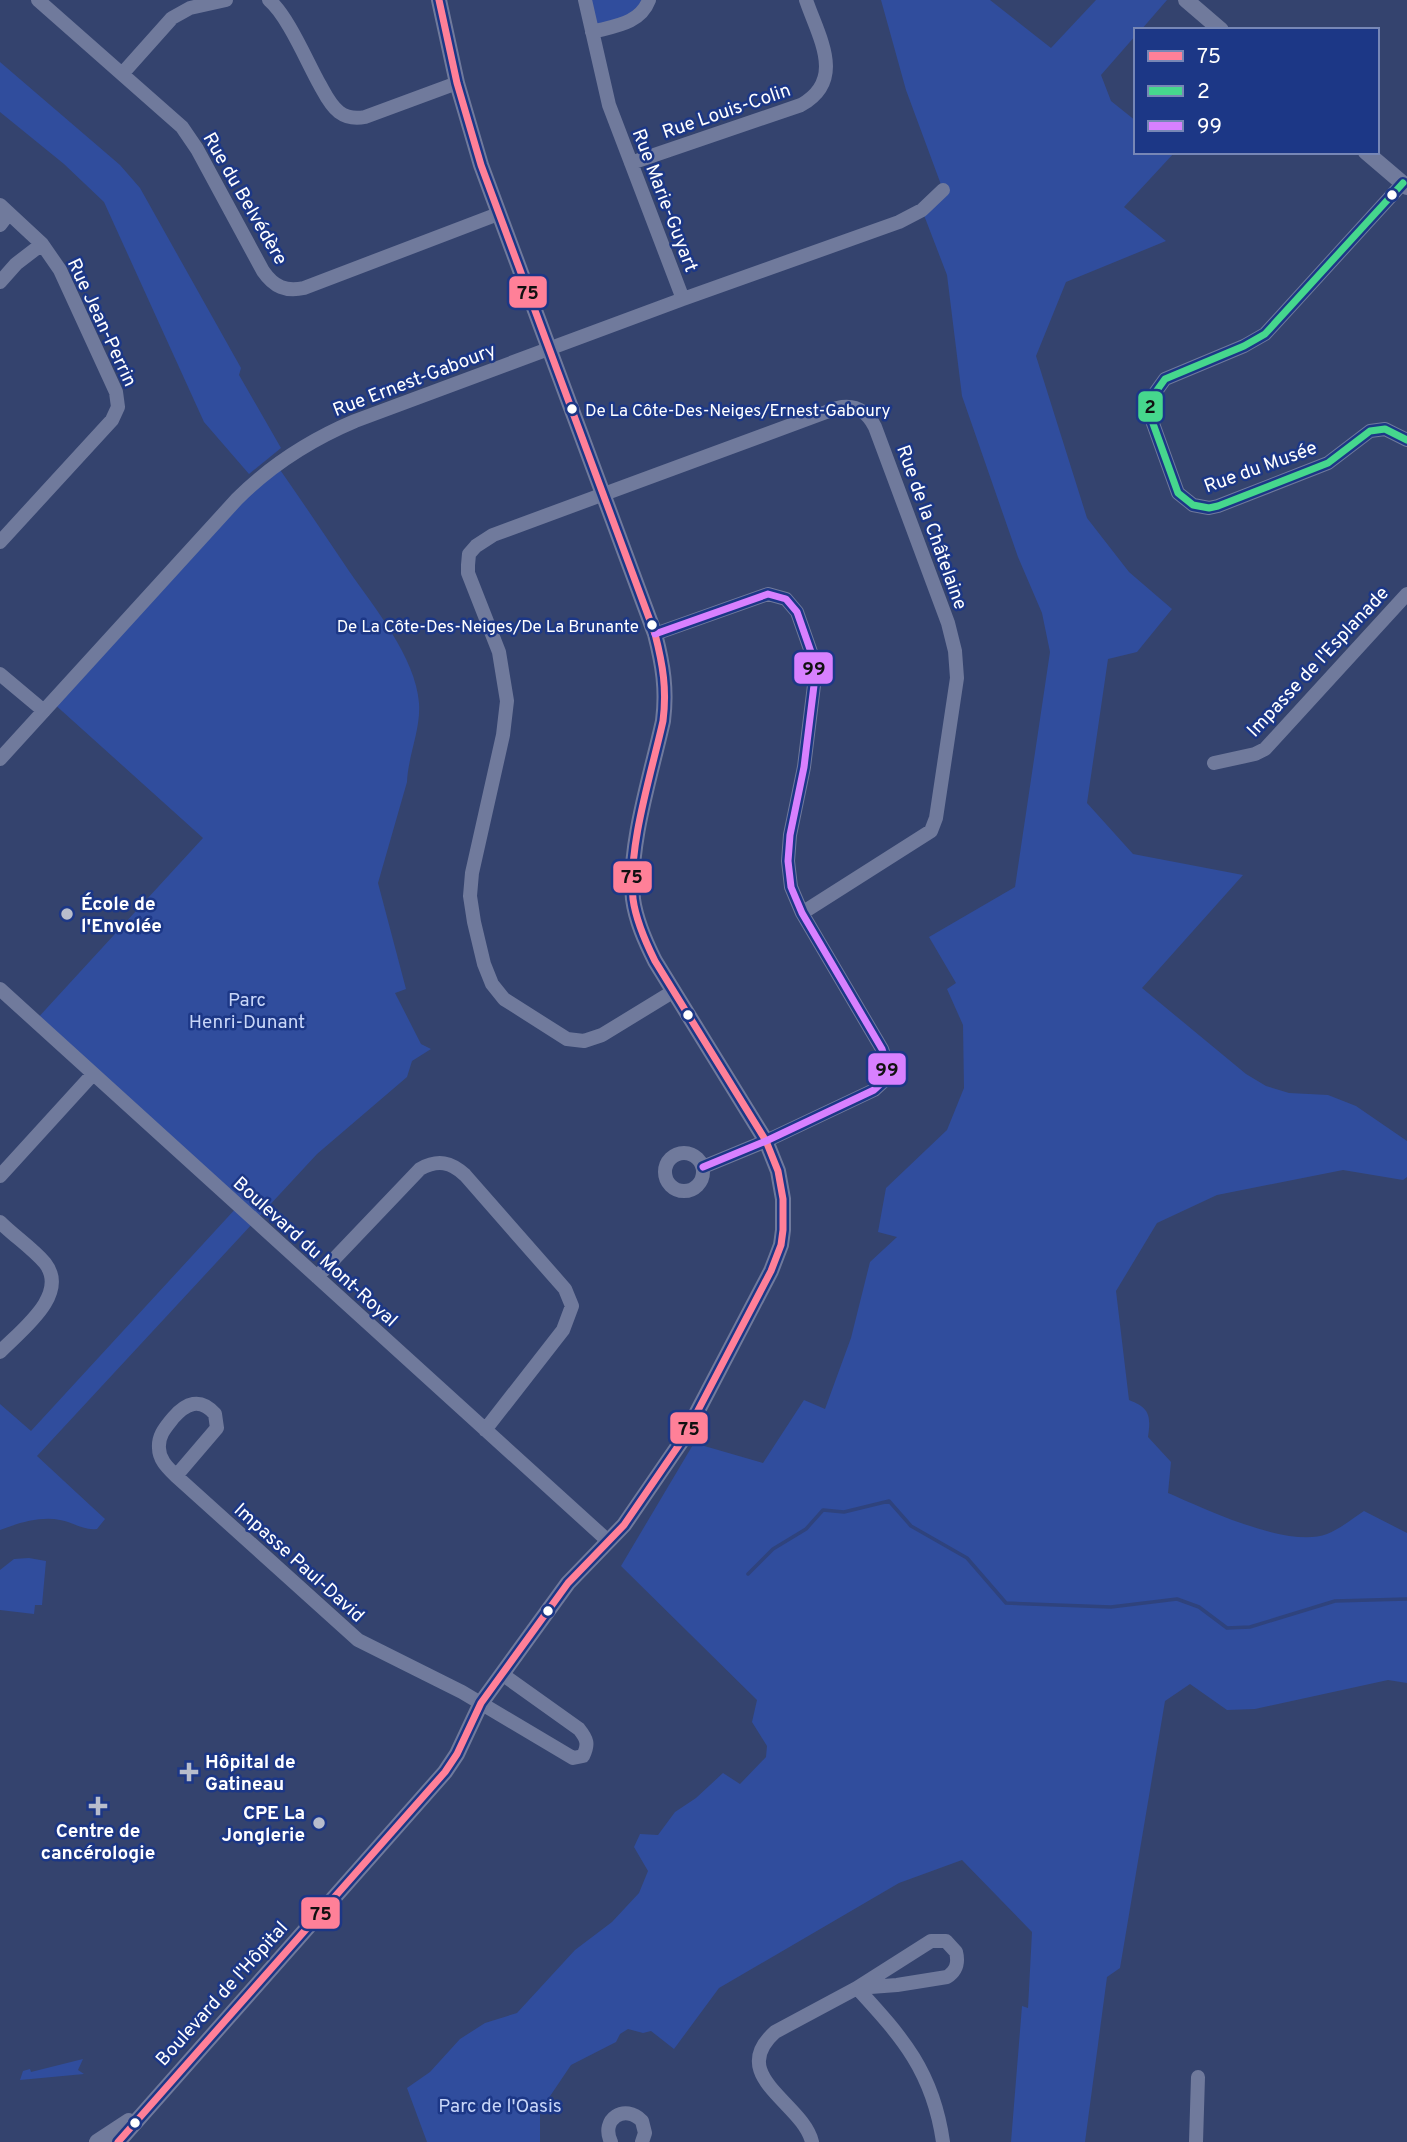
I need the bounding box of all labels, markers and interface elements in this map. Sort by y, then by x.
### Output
legend [1134,28,1379,154]
text: 75 [1197,44,1221,71]
street label: Rue Louis-Colin [659,79,794,145]
text: 2 [1197,79,1210,106]
text: 99 [1197,114,1222,141]
street label: Rue Marie-Guyart [626,126,702,276]
street label: Rue du Belvédère [197,128,292,270]
unlabelled marker [1385,188,1399,202]
street label: Rue Jean-Perrin [61,255,141,391]
line badge: 75 [508,275,548,309]
text: 75 [517,282,539,306]
street label: Rue Ernest-Gaboury [330,339,500,423]
line badge: 2 [1137,390,1164,423]
text: 2 [1144,396,1156,420]
place label: De La Côte-Des-Neiges/Ernest-Gaboury [585,401,891,423]
marker: De La Côte-Des-Neiges/Ernest-Gaboury [565,402,579,416]
street label: Rue du Musée [1201,436,1321,499]
street label: Rue de la Châtelaine [890,442,972,613]
street label: Impasse de l'Esplanade [1242,582,1395,743]
place label: De La Côte-Des-Neiges/De La Brunante [337,617,639,639]
marker: De La Côte-Des-Neiges/De La Brunante [645,618,659,632]
line badge: 99 [793,651,834,685]
text: 99 [802,658,826,682]
line badge: 75 [612,860,653,894]
text: 75 [621,866,643,890]
place label: École de l'Envolée [81,892,162,939]
marker: École de l'Envolée [59,906,75,922]
park label: Parc Henri-Dunant [189,989,305,1035]
unlabelled marker [681,1008,695,1022]
line badge: 99 [867,1052,907,1086]
text: 99 [875,1059,899,1083]
street label: Boulevard du Mont-Royal [227,1172,402,1333]
line badge: 75 [669,1411,709,1445]
text: 75 [678,1418,700,1442]
street label: Impasse Paul-David [228,1499,369,1628]
unlabelled marker [541,1604,555,1618]
place label: Hôpital de Gatineau [205,1751,296,1797]
marker: Hôpital de Gatineau [179,1762,199,1782]
marker: Centre de cancérologie [88,1796,108,1816]
place label: CPE La Jonglerie [222,1802,305,1848]
marker: CPE La Jonglerie [311,1815,327,1831]
place label: Centre de cancérologie [41,1820,155,1866]
line badge: 75 [300,1896,341,1930]
text: 75 [310,1903,332,1927]
street label: Boulevard de l'Hôpital [151,1917,294,2072]
park label: Parc de l'Oasis [438,2095,562,2119]
unlabelled marker [128,2116,142,2130]

